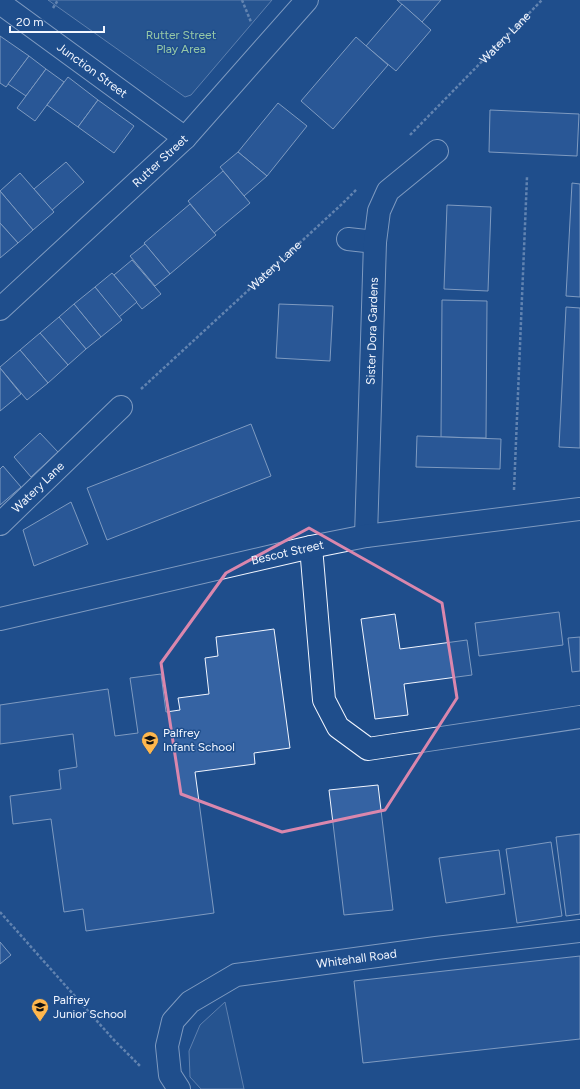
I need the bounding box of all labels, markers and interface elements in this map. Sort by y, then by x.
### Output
scale bar [10,8,104,34]
street label: Watery Lane [477,9,534,67]
text: 20 m [16,15,44,29]
park label: Rutter Street Play Area [146,28,217,56]
street label: Junction Street [54,40,130,101]
street label: Rutter Street [129,132,191,190]
street label: Watery Lane [245,238,305,294]
street label: Sister Dora Gardens [364,277,381,385]
street label: Watery Lane [9,458,67,516]
street label: Bescot Street [250,538,325,568]
place label: Palfrey Infant School [163,726,235,754]
school or university icon: Palfrey Infant School [140,730,160,755]
street label: Whitehall Road [316,946,398,971]
place label: Palfrey Junior School [53,993,126,1021]
school or university icon: Palfrey Junior School [30,997,50,1022]

